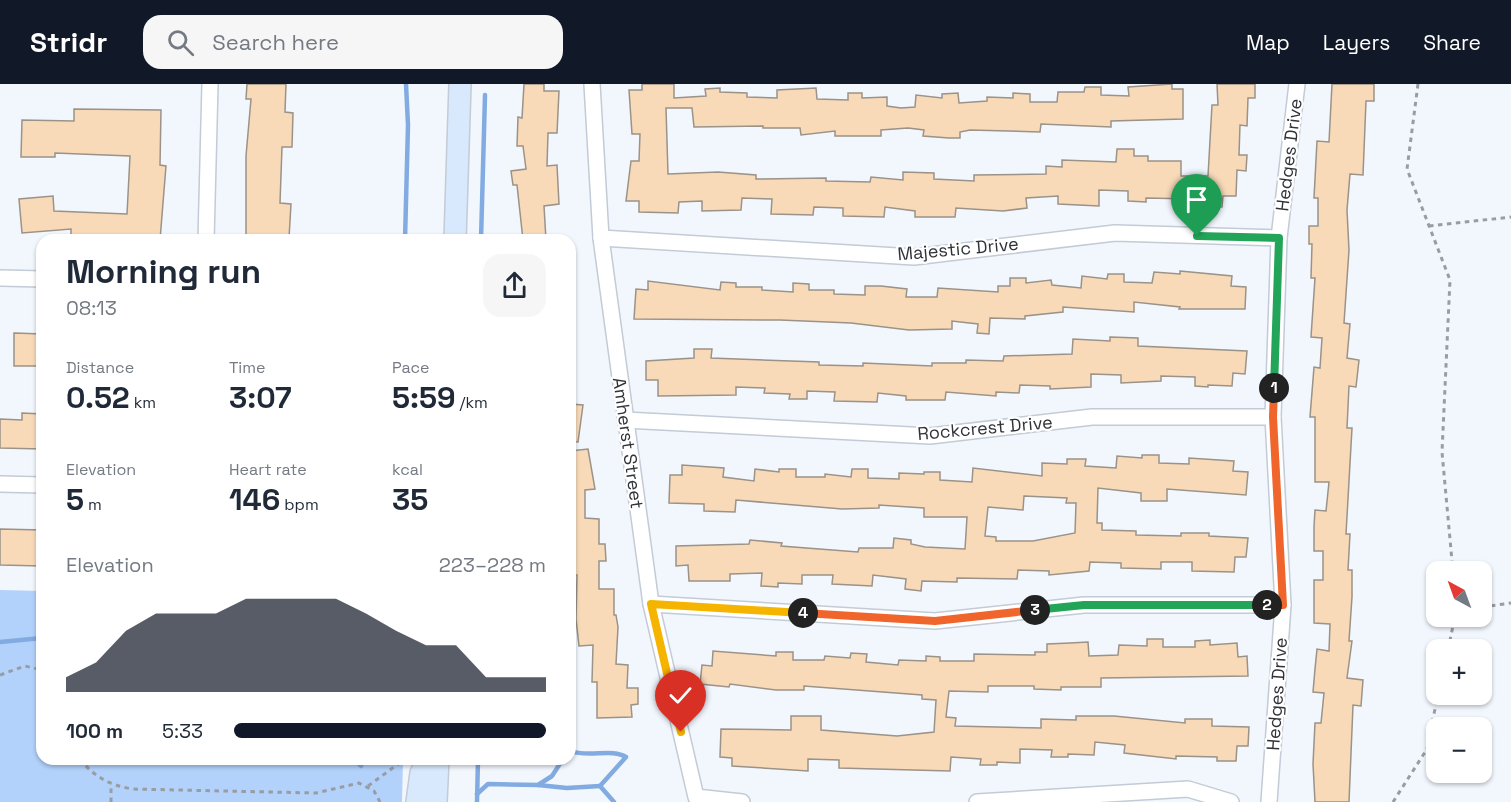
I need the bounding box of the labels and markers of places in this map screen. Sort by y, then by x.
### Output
pin [1171,174,1222,236]
pin: 1 [1259,373,1289,403]
pin: 2 [1252,590,1282,620]
pin: 3 [1020,595,1050,625]
pin: 4 [788,598,818,628]
pin [655,670,706,732]

